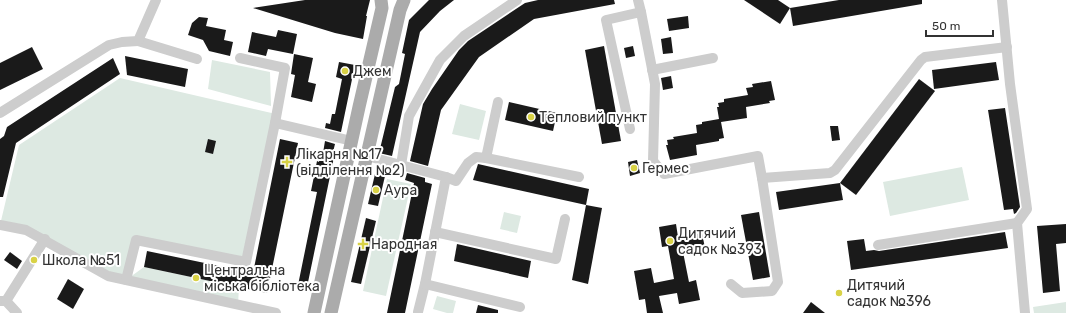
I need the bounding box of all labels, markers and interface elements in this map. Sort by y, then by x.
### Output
scale bar [926,12,993,38]
text: 50 m [932,19,960,33]
place label: Джем [353,63,392,80]
marker: Джем [340,66,350,76]
place label: Тепловий пункт [539,109,647,126]
marker: Тепловий пункт [526,112,536,122]
place label: Лікарня №17 (відділення №2) [296,146,405,179]
marker: Лікарня №17 (відділення №2) [281,156,293,168]
place label: Гермес [642,160,689,177]
marker: Гермес [629,163,639,173]
place label: Аура [384,182,417,199]
marker: Аура [371,185,381,195]
place label: Дитячий садок №393 [678,225,762,258]
place label: Народная [371,236,437,253]
marker: Дитячий садок №393 [665,236,675,246]
marker: Народная [358,239,368,249]
place label: Школа №51 [42,252,120,269]
marker: Школа №51 [29,255,39,265]
place label: Центральна міська бібліотека [204,262,320,295]
marker: Центральна міська бібліотека [191,273,201,283]
place label: Дитячий садок №396 [847,277,931,310]
marker: Дитячий садок №396 [834,288,844,298]

